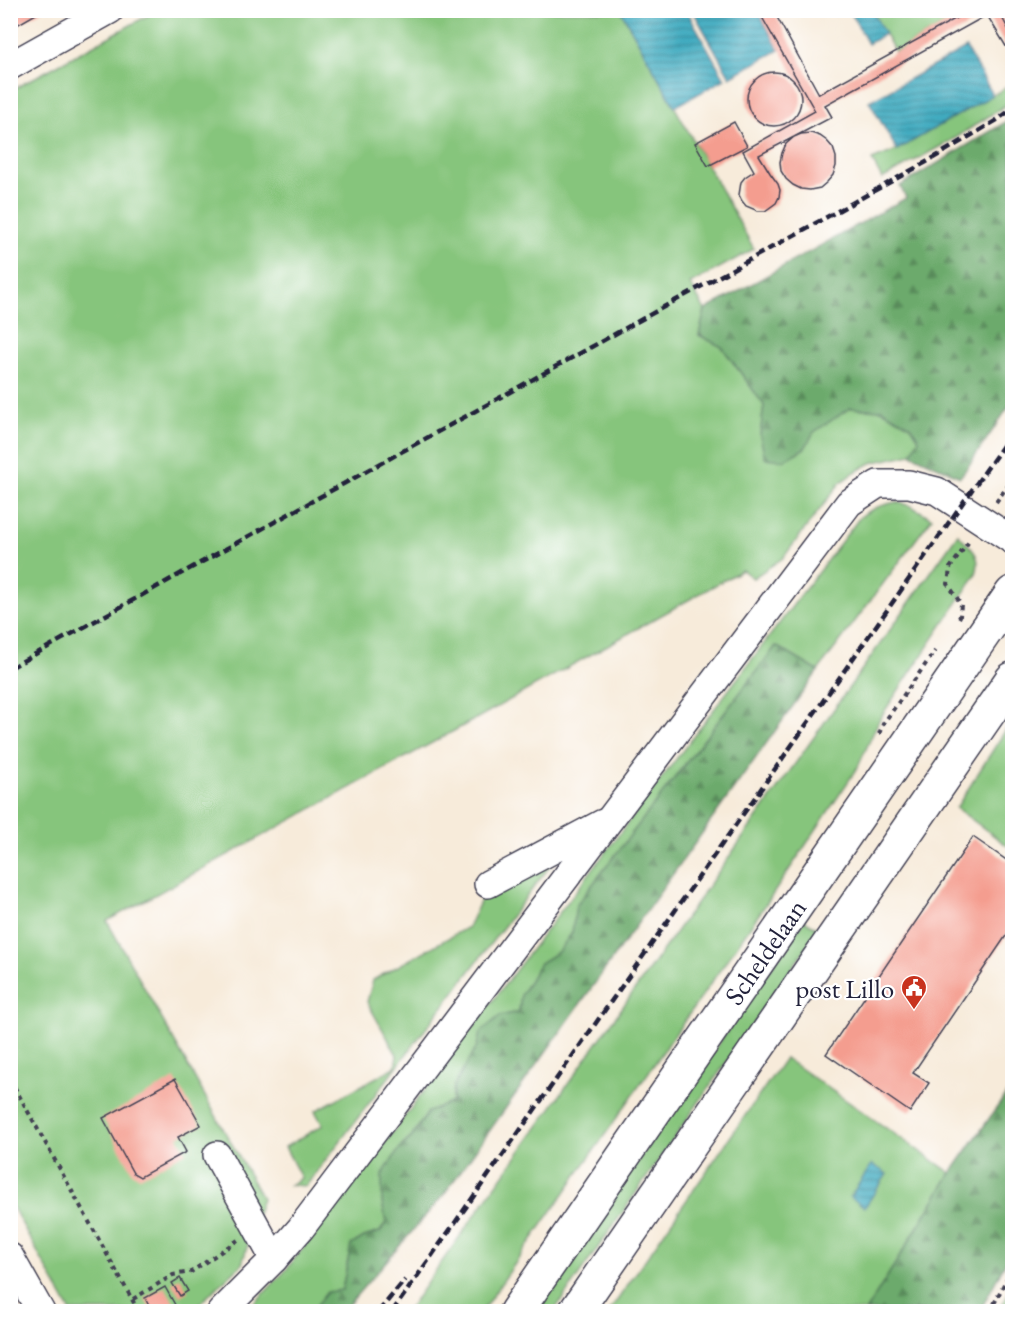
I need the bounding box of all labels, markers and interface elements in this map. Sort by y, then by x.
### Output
street label: Scheldelaan [716,892,813,1011]
place label: post Lillo [795,971,894,1006]
public building icon: post Lillo [899,973,929,1011]

